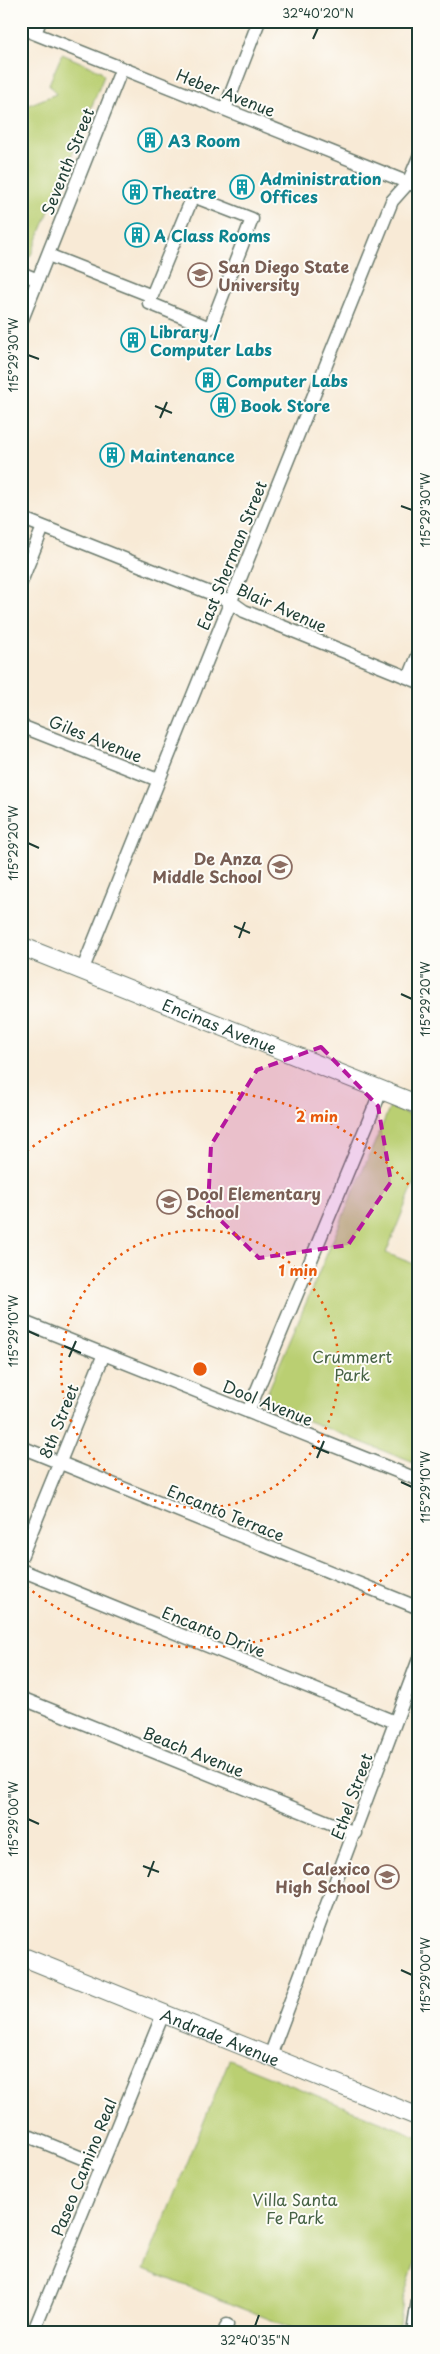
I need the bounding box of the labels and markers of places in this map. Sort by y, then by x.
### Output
building icon: A3 Room [137,127,163,153]
place label: A3 Room [167,128,241,152]
place label: Administration Offices [259,166,382,208]
building icon: Administration Offices [229,174,255,200]
building icon: Theatre [122,179,148,205]
place label: Theatre [152,180,217,204]
building icon: A Class Rooms [124,222,150,248]
place label: A Class Rooms [153,223,271,247]
place label: San Diego State University [218,254,349,296]
school or university icon: San Diego State University [187,262,213,288]
place label: Library / Computer Labs [150,319,272,361]
building icon: Library / Computer Labs [120,327,146,353]
building icon: Computer Labs [195,367,221,393]
place label: Computer Labs [226,368,348,392]
building icon: Book Store [210,392,236,418]
place label: Book Store [240,393,331,417]
building icon: Maintenance [99,442,125,468]
place label: Maintenance [130,443,235,467]
place label: De Anza Middle School [152,846,262,888]
school or university icon: De Anza Middle School [267,854,293,880]
place label: Dool Elementary School [186,1181,321,1223]
school or university icon: Dool Elementary School [156,1189,182,1215]
centre of rings [191,1360,209,1378]
place label: Calexico High School [276,1856,370,1898]
school or university icon: Calexico High School [374,1864,400,1890]

